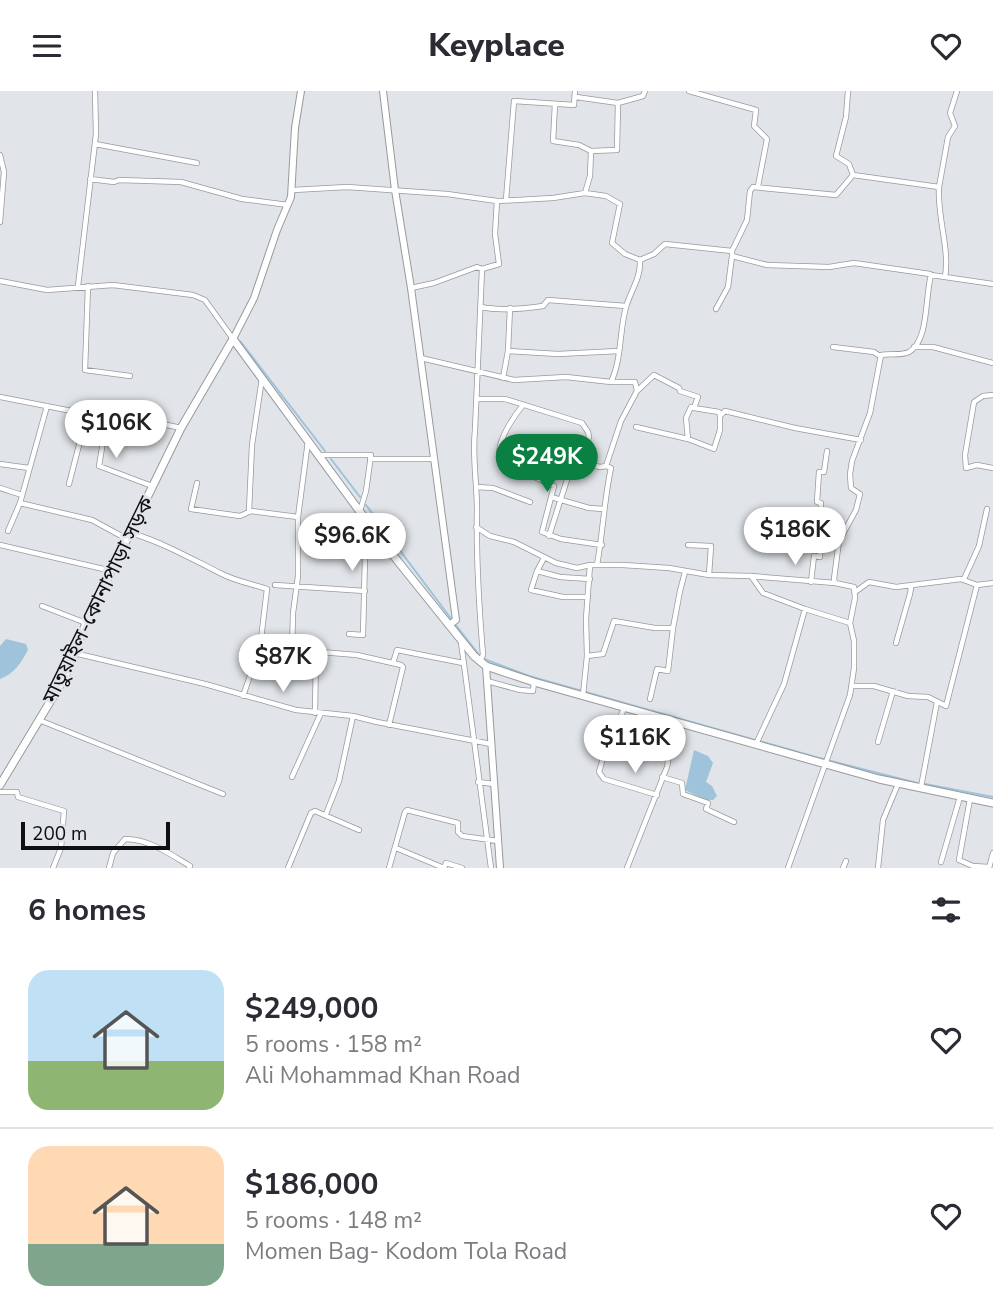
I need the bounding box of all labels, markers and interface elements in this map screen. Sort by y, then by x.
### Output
text: Keyplace [428,24,565,67]
icon: menu [28,27,66,65]
icon: heart [927,27,965,65]
pin: $106K [67,401,165,460]
text: $106K [81,407,151,438]
pin: $249K [498,435,596,494]
text: $249K [512,441,582,472]
street label: মাতুয়াইল-কোনাপাড়া সড়ক [35,491,161,709]
pin: $186K [746,507,844,567]
pin: $96.6K [295,513,409,573]
text: $186K [760,514,830,545]
text: $96.6K [314,520,390,551]
pin: $87K [242,635,324,694]
text: $87K [255,641,311,672]
pin: $116K [586,715,684,775]
text: $116K [600,722,670,753]
scale bar [21,819,170,851]
text: 200 m [32,821,87,847]
text: 6 homes [28,890,146,931]
icon: filters [927,891,965,929]
text: $249,000 [245,988,378,1029]
icon: home [84,998,168,1082]
icon: heart [927,1021,965,1059]
text: 5 rooms · 158 m² [245,1029,422,1060]
text: Ali Mohammad Khan Road [245,1060,521,1091]
text: $186,000 [245,1164,378,1205]
icon: home [84,1174,168,1258]
icon: heart [927,1197,965,1235]
text: 5 rooms · 148 m² [245,1205,422,1236]
text: Momen Bag- Kodom Tola Road [245,1236,567,1267]

